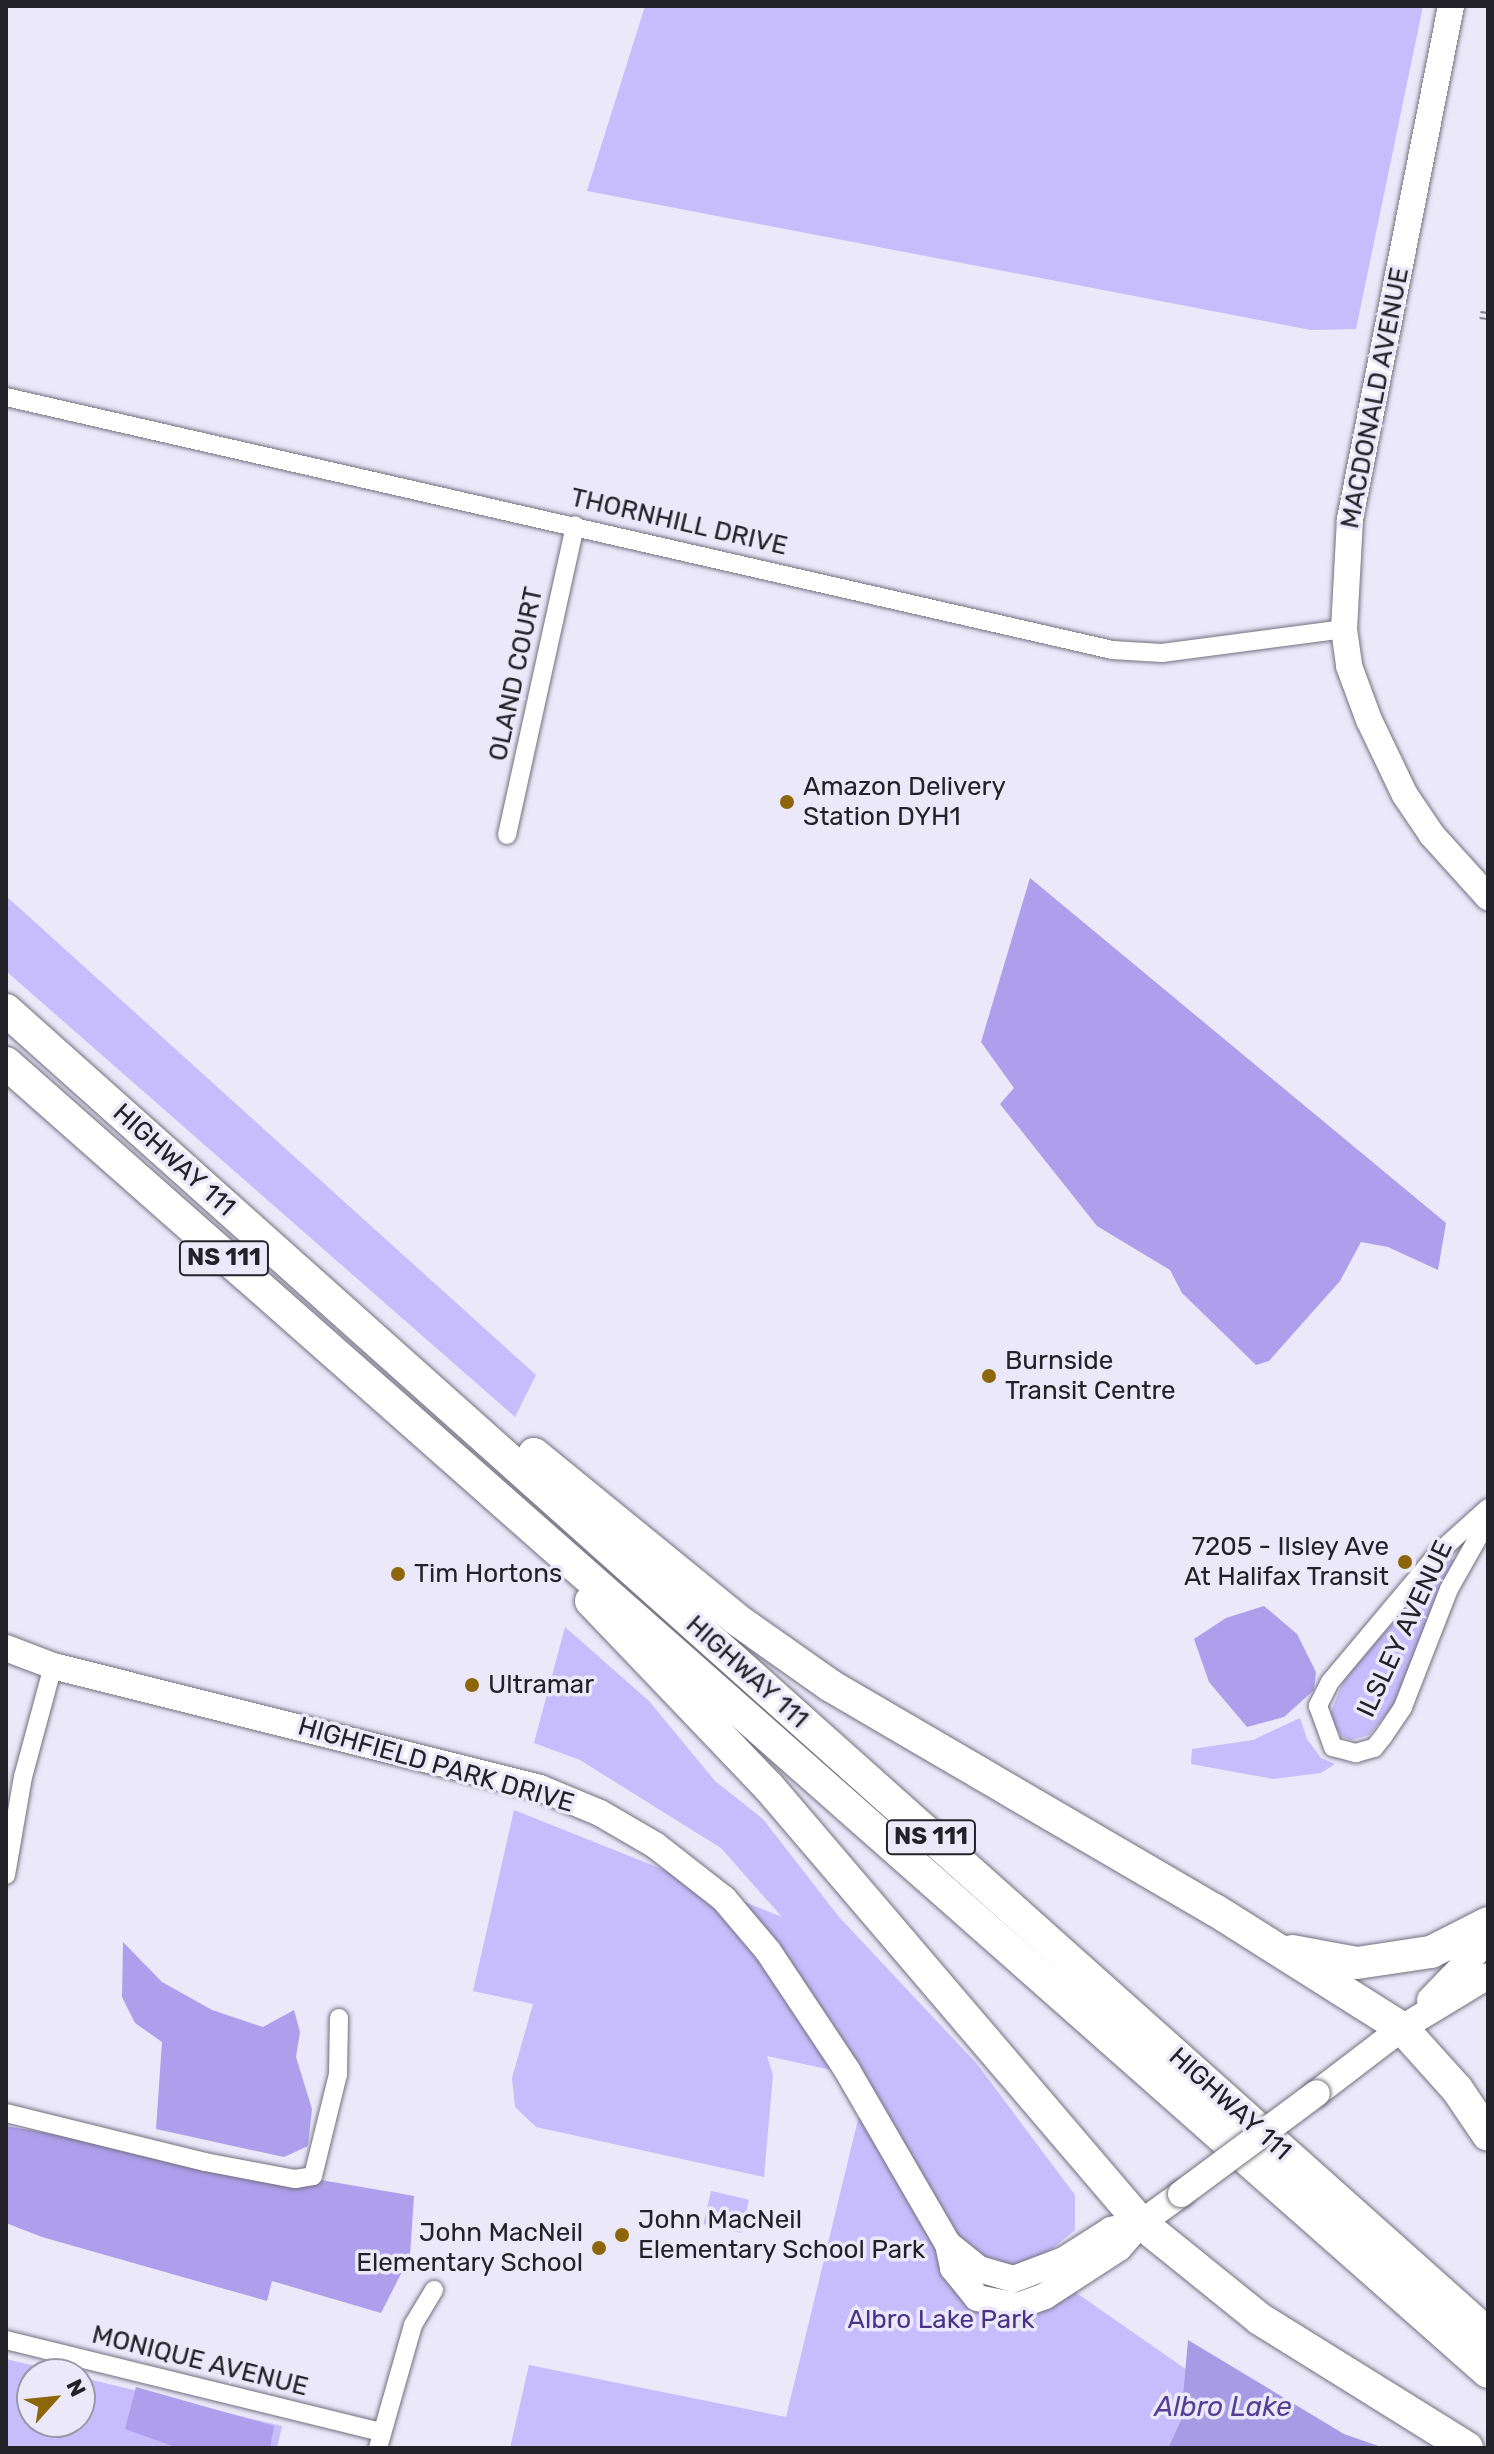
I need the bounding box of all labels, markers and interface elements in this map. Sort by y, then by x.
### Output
street label: MACDONALD AVENUE [1334,264,1416,532]
street label: THORNHILL DRIVE [567,482,791,562]
street label: OLAND COURT [482,584,550,764]
place label: Amazon Delivery Station DYH1 [803,771,1006,832]
marker: Amazon Delivery Station DYH1 [778,793,796,811]
street label: HIGHWAY 111 [106,1097,242,1223]
road number: NS 111 [178,1238,270,1278]
place label: Burnside Transit Centre [1005,1345,1176,1406]
marker: Burnside Transit Centre [980,1367,998,1385]
place label: 7205 - Ilsley Ave At Halifax Transit [1183,1531,1389,1592]
street label: ILSLEY AVENUE [1350,1535,1460,1723]
marker: 7205 - Ilsley Ave At Halifax Transit [1396,1553,1414,1571]
place label: Tim Hortons [414,1558,562,1590]
marker: Tim Hortons [389,1565,407,1583]
street label: HIGHWAY 111 [679,1609,815,1735]
place label: Ultramar [488,1669,594,1701]
marker: Ultramar [463,1676,481,1694]
street label: HIGHFIELD PARK DRIVE [294,1711,578,1819]
road number: NS 111 [885,1817,977,1857]
street label: HIGHWAY 111 [1162,2041,1298,2167]
place label: John MacNeil Elementary School Park [638,2204,926,2266]
place label: John MacNeil Elementary School [355,2217,583,2278]
marker: John MacNeil Elementary School Park [613,2226,631,2244]
marker: John MacNeil Elementary School [590,2239,608,2257]
park label: Albro Lake Park [848,2304,1034,2336]
street label: MONIQUE AVENUE [88,2319,312,2403]
north arrow [16,2358,96,2438]
text: N [60,2375,92,2401]
water label: Albro Lake [1154,2390,1292,2424]

